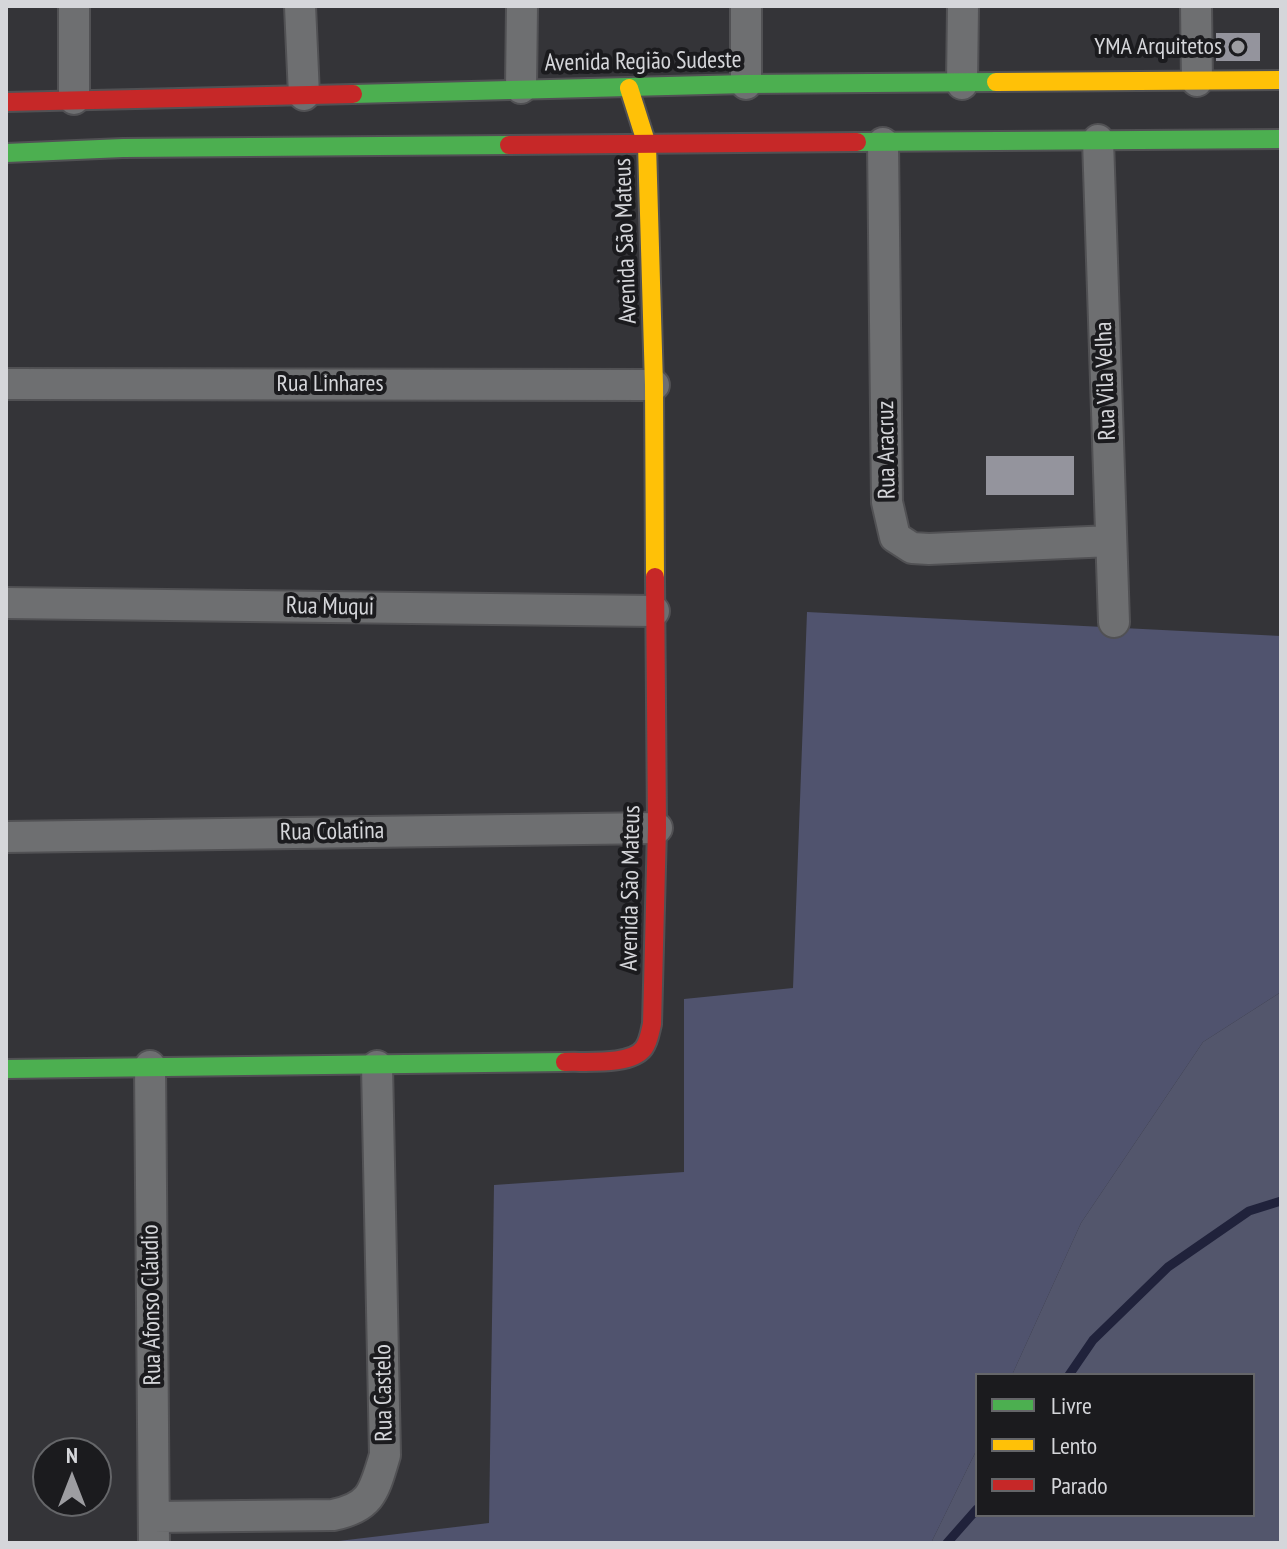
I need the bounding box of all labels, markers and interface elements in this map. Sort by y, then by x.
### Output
place label: YMA Arquitetos [1094,33,1222,61]
marker: YMA Arquitetos [1229,38,1247,56]
street label: Avenida Região Sudeste [544,46,742,78]
street label: Avenida São Mateus [609,158,643,324]
street label: Rua Vila Velha [1090,321,1122,441]
street label: Rua Linhares [276,370,384,398]
street label: Rua Aracruz [872,401,902,499]
street label: Rua Muqui [286,592,374,622]
street label: Avenida São Mateus [615,805,647,971]
street label: Rua Colatina [280,817,384,847]
street label: Rua Afonso Cláudio [136,1224,168,1386]
street label: Rua Castelo [369,1344,399,1442]
legend [975,1373,1255,1517]
text: Livre [1051,1390,1092,1421]
text: Lento [1051,1430,1097,1461]
north arrow [32,1437,112,1517]
text: N [66,1441,78,1469]
text: Parado [1051,1470,1108,1501]

